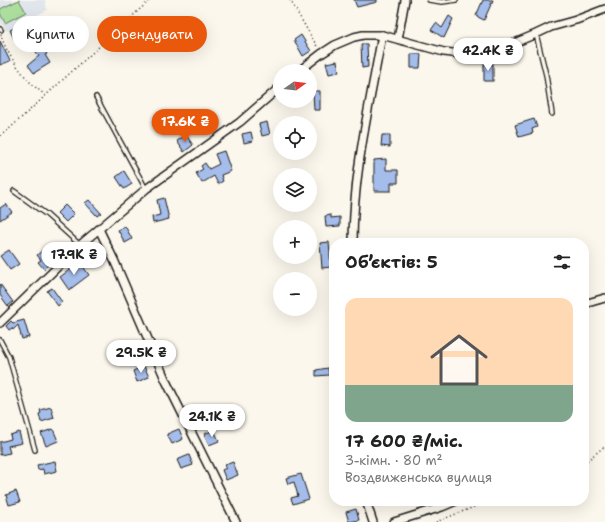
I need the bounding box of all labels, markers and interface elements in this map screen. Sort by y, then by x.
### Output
chip: Купити [12,16,89,52]
chip: Орендувати [97,16,207,52]
pin: 42.4K ₴ [451,38,525,72]
text: 42.4K ₴ [462,42,514,59]
north arrow [273,64,317,108]
map controls [273,64,317,316]
pin: 17.6K ₴ [148,109,222,143]
text: 17.6K ₴ [161,113,209,130]
button: locate [273,116,317,160]
button: layers [273,168,317,212]
button: + [273,220,317,264]
pin: 17.9K ₴ [37,242,111,276]
text: 17.9K ₴ [50,246,98,263]
text: Об’єктів: 5 [345,251,438,273]
icon: filters [551,251,573,273]
button: − [273,272,317,316]
icon: home [423,324,495,396]
pin: 29.5K ₴ [104,340,178,374]
text: 29.5K ₴ [115,344,167,361]
pin: 24.1K ₴ [175,404,249,438]
text: 24.1K ₴ [188,408,236,425]
text: 17 600 ₴/міс. [345,430,463,452]
text: 3-кімн. · 80 m² [345,452,443,469]
text: Воздвиженська вулиця [345,469,492,486]

